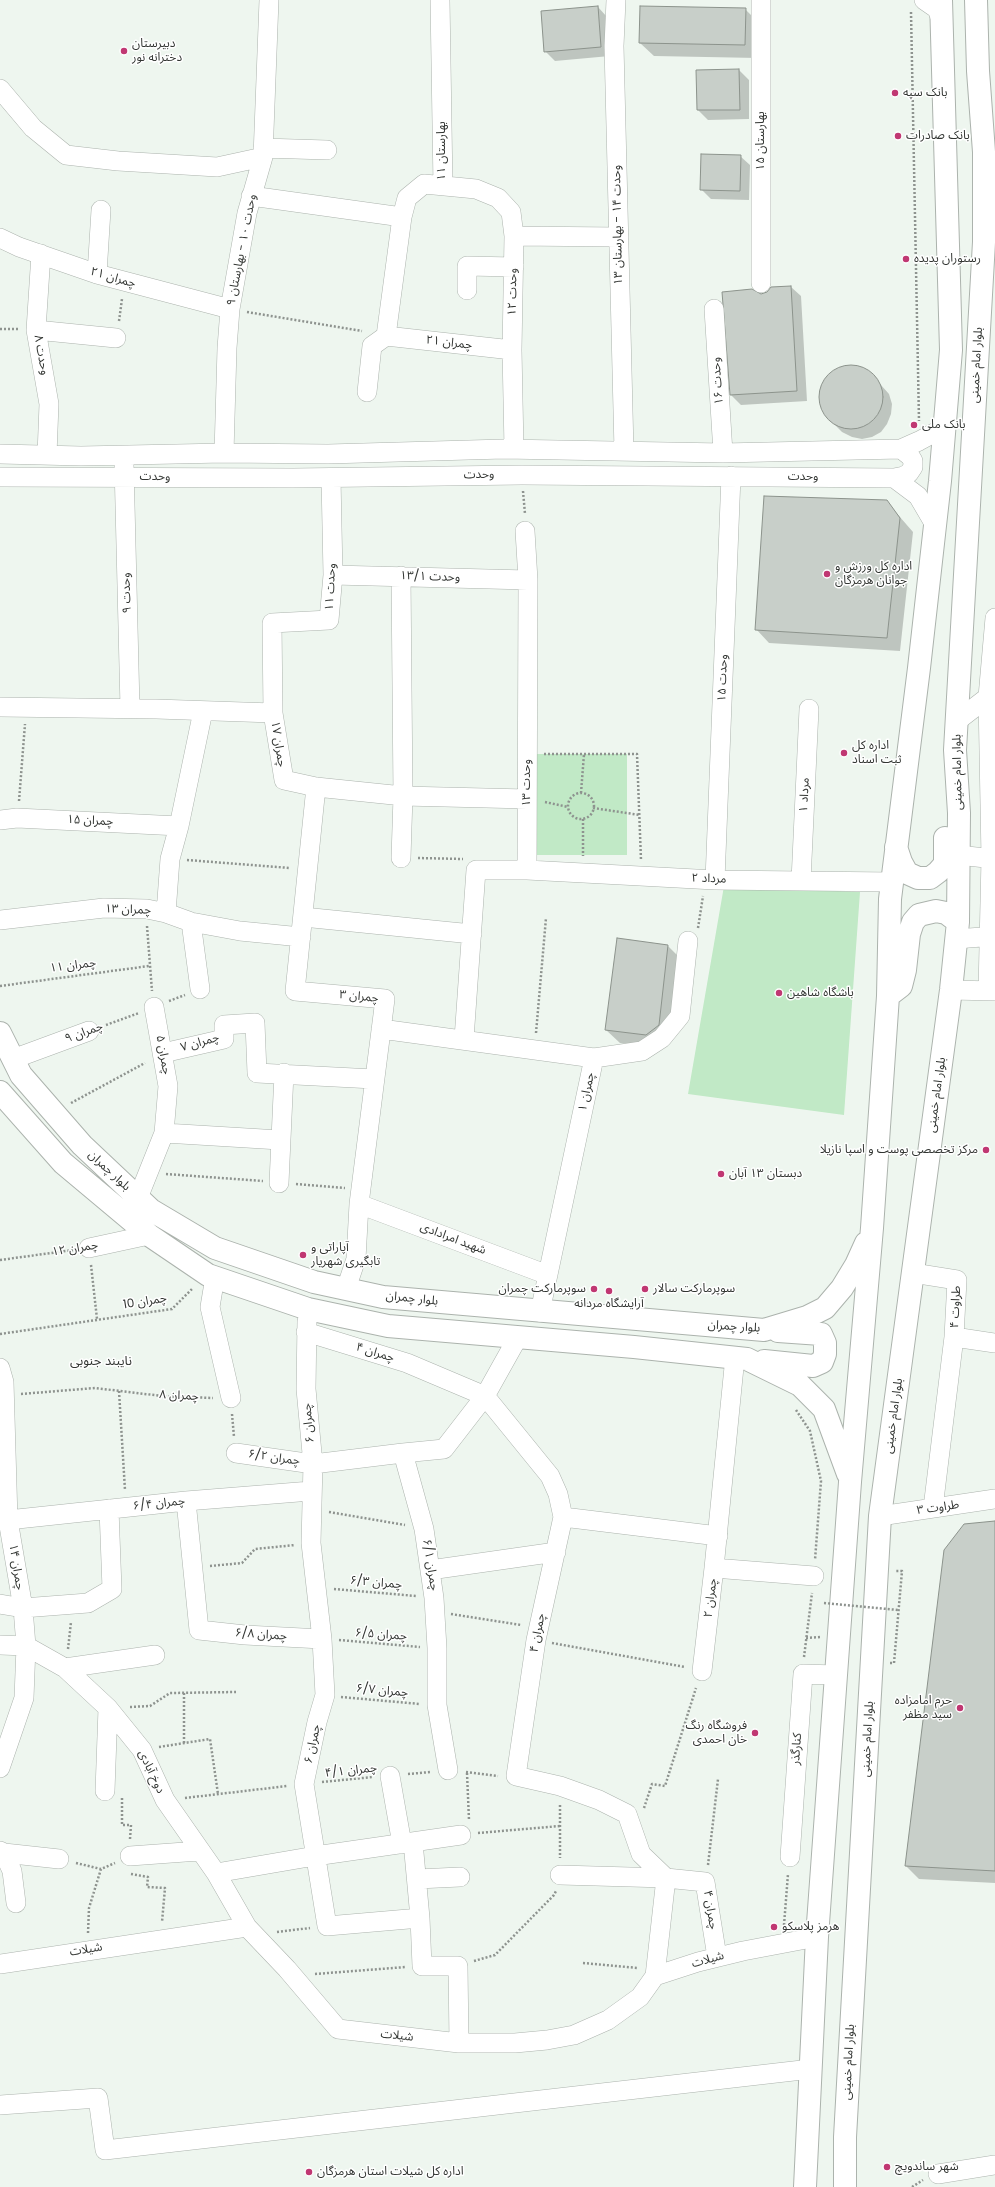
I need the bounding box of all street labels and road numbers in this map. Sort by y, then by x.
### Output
street label: بهارستان ۱۵ [754,111,768,171]
street label: بهارستان ۱۱ [435,121,449,181]
street label: وحدت ۱۴ - بهارستان ۱۳ [610,165,626,285]
street label: وحدت ۱۰ - بهارستان ۹ [224,193,260,307]
street label: چمران ۲۱ [89,265,137,291]
street label: وحدت ۱۲ [505,268,521,316]
street label: بلوار امام خمینی [968,327,986,403]
street label: چمران ۲۱ [425,333,473,353]
street label: وحدت ۸ [30,334,52,376]
street label: وحدت ۱۶ [709,357,727,405]
street label: وحدت [464,468,494,482]
street label: وحدت [140,470,170,484]
street label: وحدت [788,470,818,484]
street label: وحدت ۱۱ [323,563,339,611]
street label: وحدت ۱۳/۱ [400,569,460,585]
street label: وحدت ۹ [119,572,135,614]
street label: وحدت ۱۵ [715,654,731,702]
street label: چمران ۱۷ [267,720,289,768]
street label: بلوار امام خمینی [950,734,966,810]
street label: وحدت ۱۳ [520,759,534,807]
street label: مرداد ۱ [797,777,813,813]
street label: چمران ۱۵ [66,813,114,829]
street label: مرداد ۲ [691,871,727,887]
street label: چمران ۱۳ [105,902,151,918]
street label: چمران ۱۱ [49,956,97,976]
street label: چمران ۳ [339,988,379,1006]
street label: چمران ۹ [63,1019,105,1047]
street label: چمران ۷ [179,1031,221,1055]
street label: چمران ۵ [152,1034,174,1076]
street label: بلوار امام خمینی [925,1056,949,1134]
street label: چمران ۱ [576,1071,598,1113]
street label: بلوار چمران [85,1148,133,1194]
street label: شهید امرادادی [418,1220,488,1258]
street label: چمران ۱۲ [51,1238,99,1260]
street label: طراوت ۴ [948,1285,964,1329]
street label: بلوار چمران [385,1289,439,1309]
street label: چمران 10 [122,1291,168,1313]
street label: بلوار چمران [707,1318,761,1336]
street label: چمران ۴ [354,1340,396,1366]
street label: بلوار امام خمینی [882,1377,906,1455]
street label: چمران ۸ [159,1388,199,1404]
street label: چمران ۶ [300,1403,318,1443]
street label: چمران ۶/۲ [247,1447,301,1469]
street label: چمران ۶/۴ [132,1494,186,1514]
street label: طراوت ۳ [916,1498,960,1518]
street label: چمران ۶/۱ [419,1538,441,1592]
street label: چمران ۱۴ [5,1543,27,1591]
street label: چمران ۶/۳ [349,1574,403,1592]
street label: چمران ۲ [701,1577,721,1619]
street label: چمران ۴ [527,1612,549,1654]
street label: چمران ۶/۸ [234,1626,288,1644]
street label: چمران ۶/۵ [354,1626,408,1644]
street label: چمران ۶/۷ [355,1682,409,1700]
street label: بلوار امام خمینی [859,1701,877,1777]
street label: چمران ۶ [302,1723,324,1765]
street label: کنارگذر [789,1732,805,1766]
street label: دوخ آبادی [135,1748,167,1796]
street label: چمران ۴/۱ [324,1761,378,1781]
street label: چمران ۴ [700,1889,720,1931]
street label: شیلات [69,1940,103,1960]
street label: شیلات [690,1949,726,1971]
street label: بلوار امام خمینی [840,2024,858,2100]
street label: شیلات [380,2027,414,2045]

